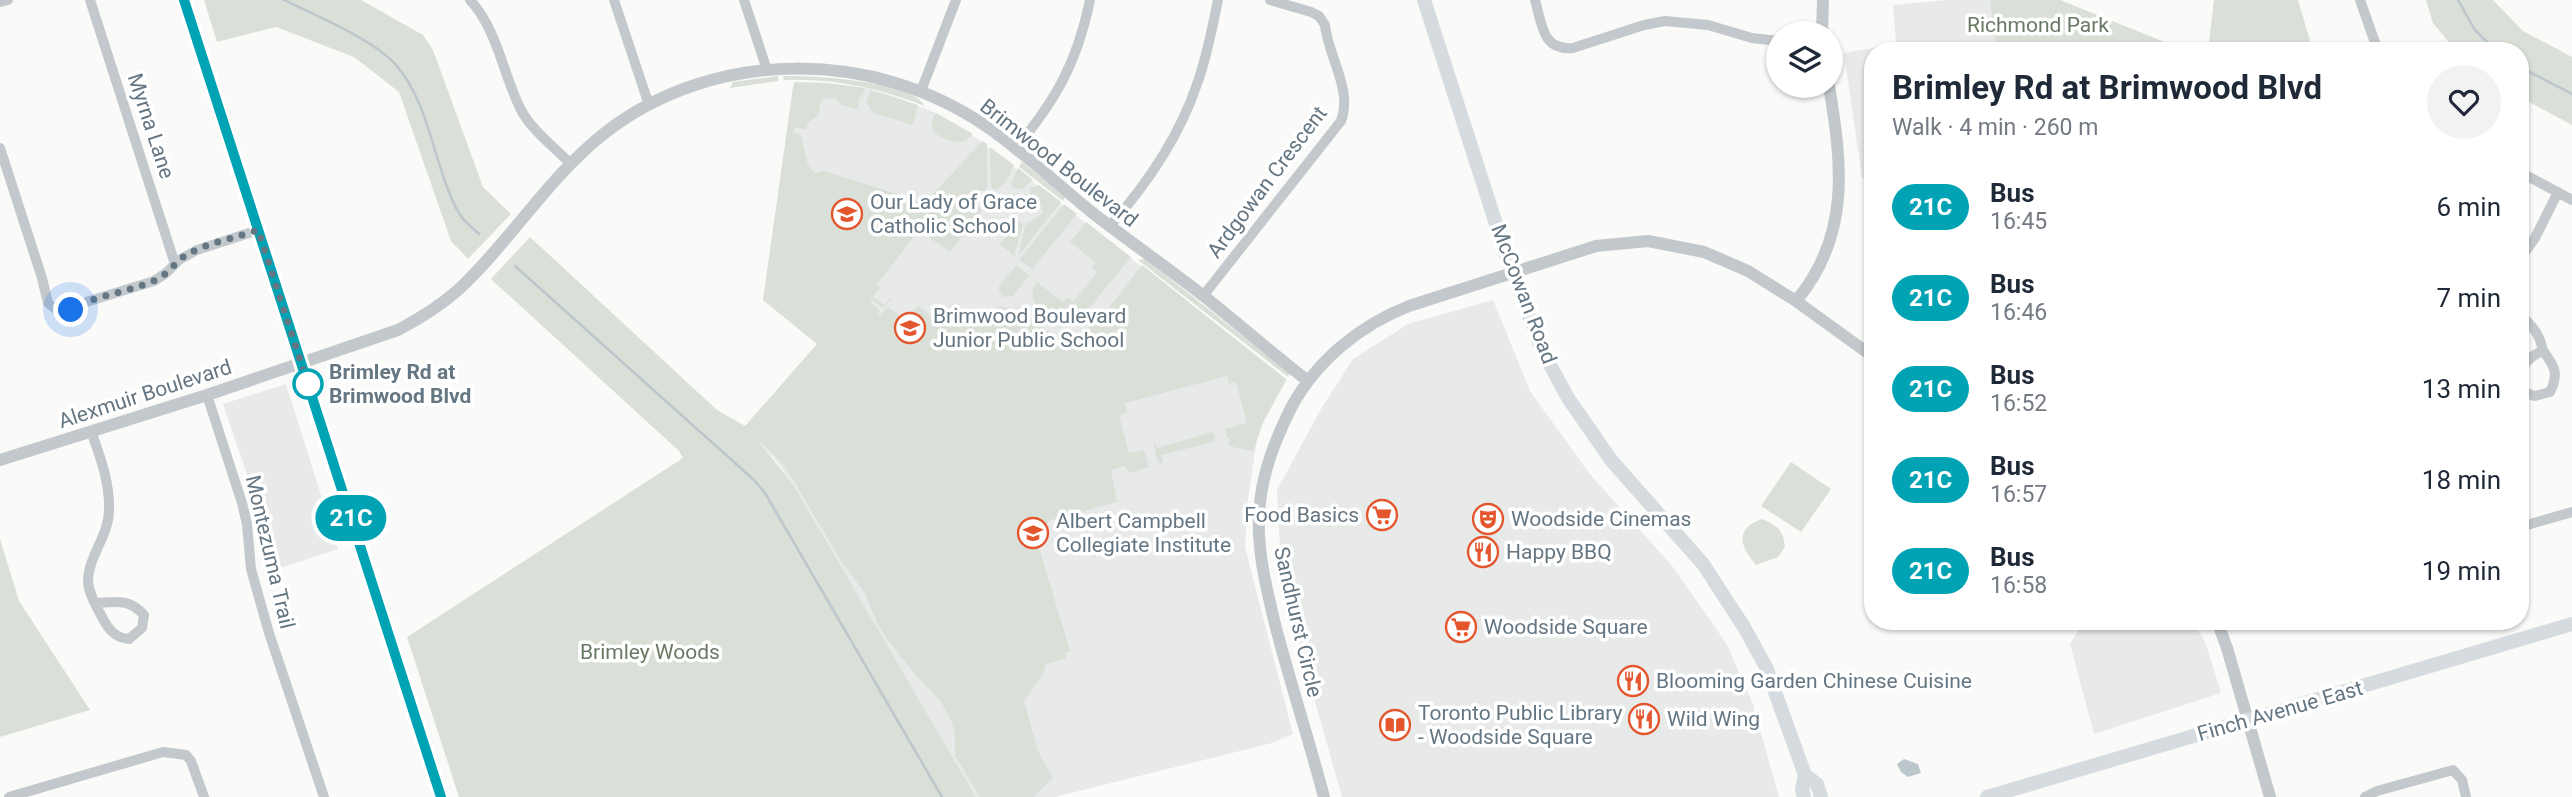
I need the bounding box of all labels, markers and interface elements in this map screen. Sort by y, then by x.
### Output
park label: Richmond Park [1967,13,2109,37]
map controls [1766,21,1843,98]
button: layers [1766,21,1843,98]
button: heart [2427,65,2501,139]
text: Brimley Rd at Brimwood Blvd [1892,68,2322,107]
street label: Myrna Lane [123,70,179,182]
street label: Brimwood Boulevard [975,94,1143,232]
street label: Ardgowan Crescent [1202,101,1332,262]
text: Walk · 4 min · 260 m [1892,114,2098,141]
text: Bus [1990,178,2035,208]
place label: Our Lady of Grace Catholic School [870,190,1037,238]
text: 6 min [2436,192,2501,222]
text: 21C [1909,193,1952,221]
school or university icon: Our Lady of Grace Catholic School [830,197,864,231]
text: 16:45 [1990,208,2047,235]
street label: McCowan Road [1486,221,1562,367]
text: Bus [1990,269,2035,299]
text: 7 min [2436,283,2501,313]
text: 21C [1909,284,1952,312]
your location [53,292,88,327]
text: 16:46 [1990,299,2047,326]
place label: Brimwood Boulevard Junior Public School [933,304,1126,352]
school or university icon: Brimwood Boulevard Junior Public School [893,311,927,345]
street label: Alexmuir Boulevard [55,355,235,433]
place label: Brimley Rd at Brimwood Blvd [329,360,471,408]
text: Bus [1990,360,2035,390]
marker: Brimley Rd at Brimwood Blvd [293,369,323,399]
text: 13 min [2422,374,2501,404]
text: 21C [1909,375,1952,403]
text: 16:52 [1990,390,2047,417]
text: Bus [1990,451,2035,481]
text: 18 min [2422,465,2501,495]
text: 21C [1909,466,1952,494]
street label: Montezuma Trail [241,473,299,631]
text: 16:57 [1990,481,2047,508]
line badge: 21C [311,495,391,541]
supermarket icon: Food Basics [1365,498,1399,532]
theatre icon: Woodside Cinemas [1471,502,1505,536]
place label: Food Basics [1244,503,1359,527]
text: 21C [329,504,373,532]
place label: Woodside Cinemas [1511,507,1691,531]
place label: Albert Campbell Collegiate Institute [1056,509,1231,557]
school or university icon: Albert Campbell Collegiate Institute [1016,516,1050,550]
restaurant icon: Happy BBQ [1466,535,1500,569]
place label: Happy BBQ [1506,540,1612,564]
text: Bus [1990,542,2035,572]
street label: Sandhurst Circle [1269,545,1327,699]
text: 19 min [2422,556,2501,586]
text: 21C [1909,557,1952,585]
text: 16:58 [1990,572,2047,599]
supermarket icon: Woodside Square [1444,610,1478,644]
place label: Woodside Square [1484,615,1648,639]
park label: Brimley Woods [580,640,720,664]
restaurant icon: Blooming Garden Chinese Cuisine [1616,664,1650,698]
place label: Blooming Garden Chinese Cuisine [1656,669,1972,693]
street label: Finch Avenue East [2194,676,2366,746]
place label: Toronto Public Library - Woodside Square [1418,701,1622,749]
restaurant icon: Wild Wing [1627,702,1661,736]
place label: Wild Wing [1667,707,1760,731]
library icon: Toronto Public Library - Woodside Square [1378,708,1412,742]

